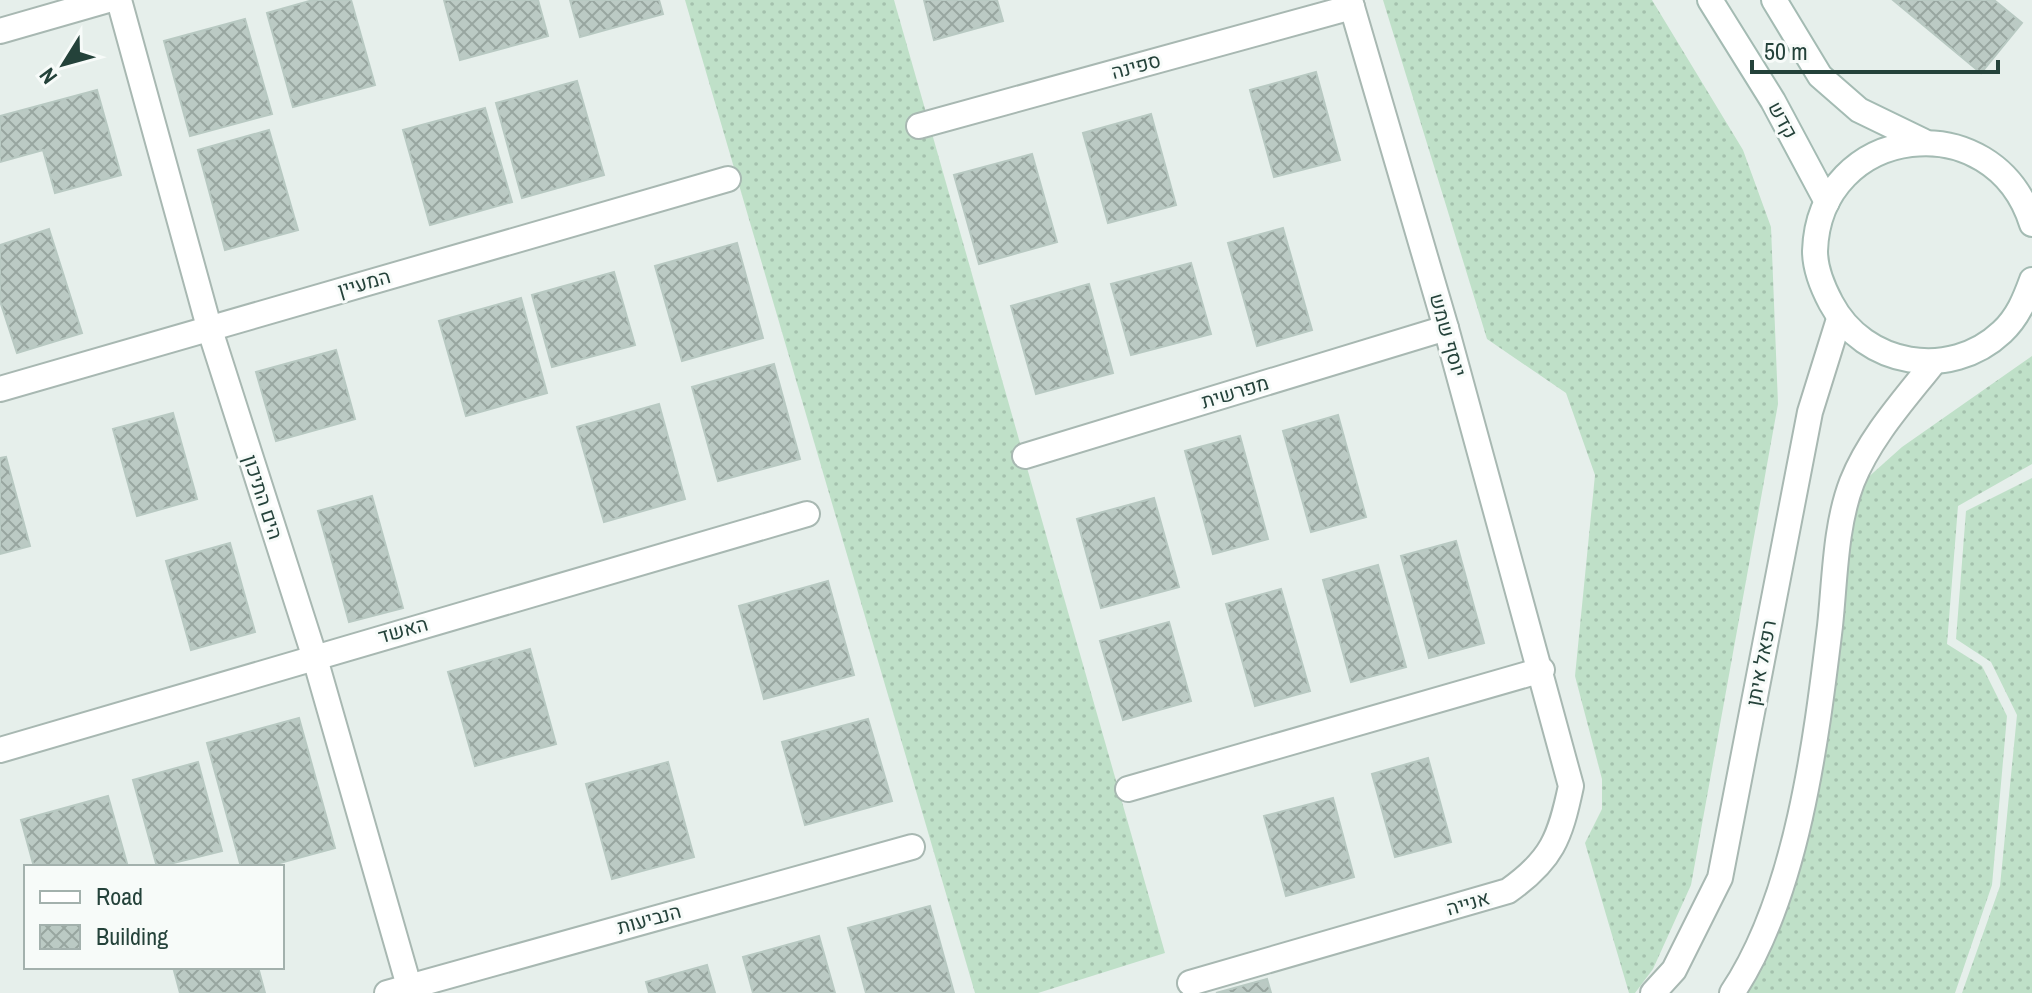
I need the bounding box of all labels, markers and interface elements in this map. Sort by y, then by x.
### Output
north arrow [24,24,104,104]
scale bar [1752,24,1998,74]
text: 50 m [1764,35,1808,67]
street label: ספינה [1108,46,1164,85]
text: N [32,62,64,90]
street label: קדש [1762,96,1805,143]
street label: המעיין [334,262,393,303]
street label: יוסף שמש [1424,290,1473,380]
street label: מפרשית [1198,368,1272,415]
street label: הים התיכון [237,451,290,543]
street label: האשד [375,610,431,650]
street label: רפאל איתן [1739,618,1782,708]
legend [24,865,284,969]
text: Road [96,880,143,912]
street label: אנייה [1443,883,1493,922]
street label: הנביעות [614,897,684,940]
text: Building [96,920,168,952]

